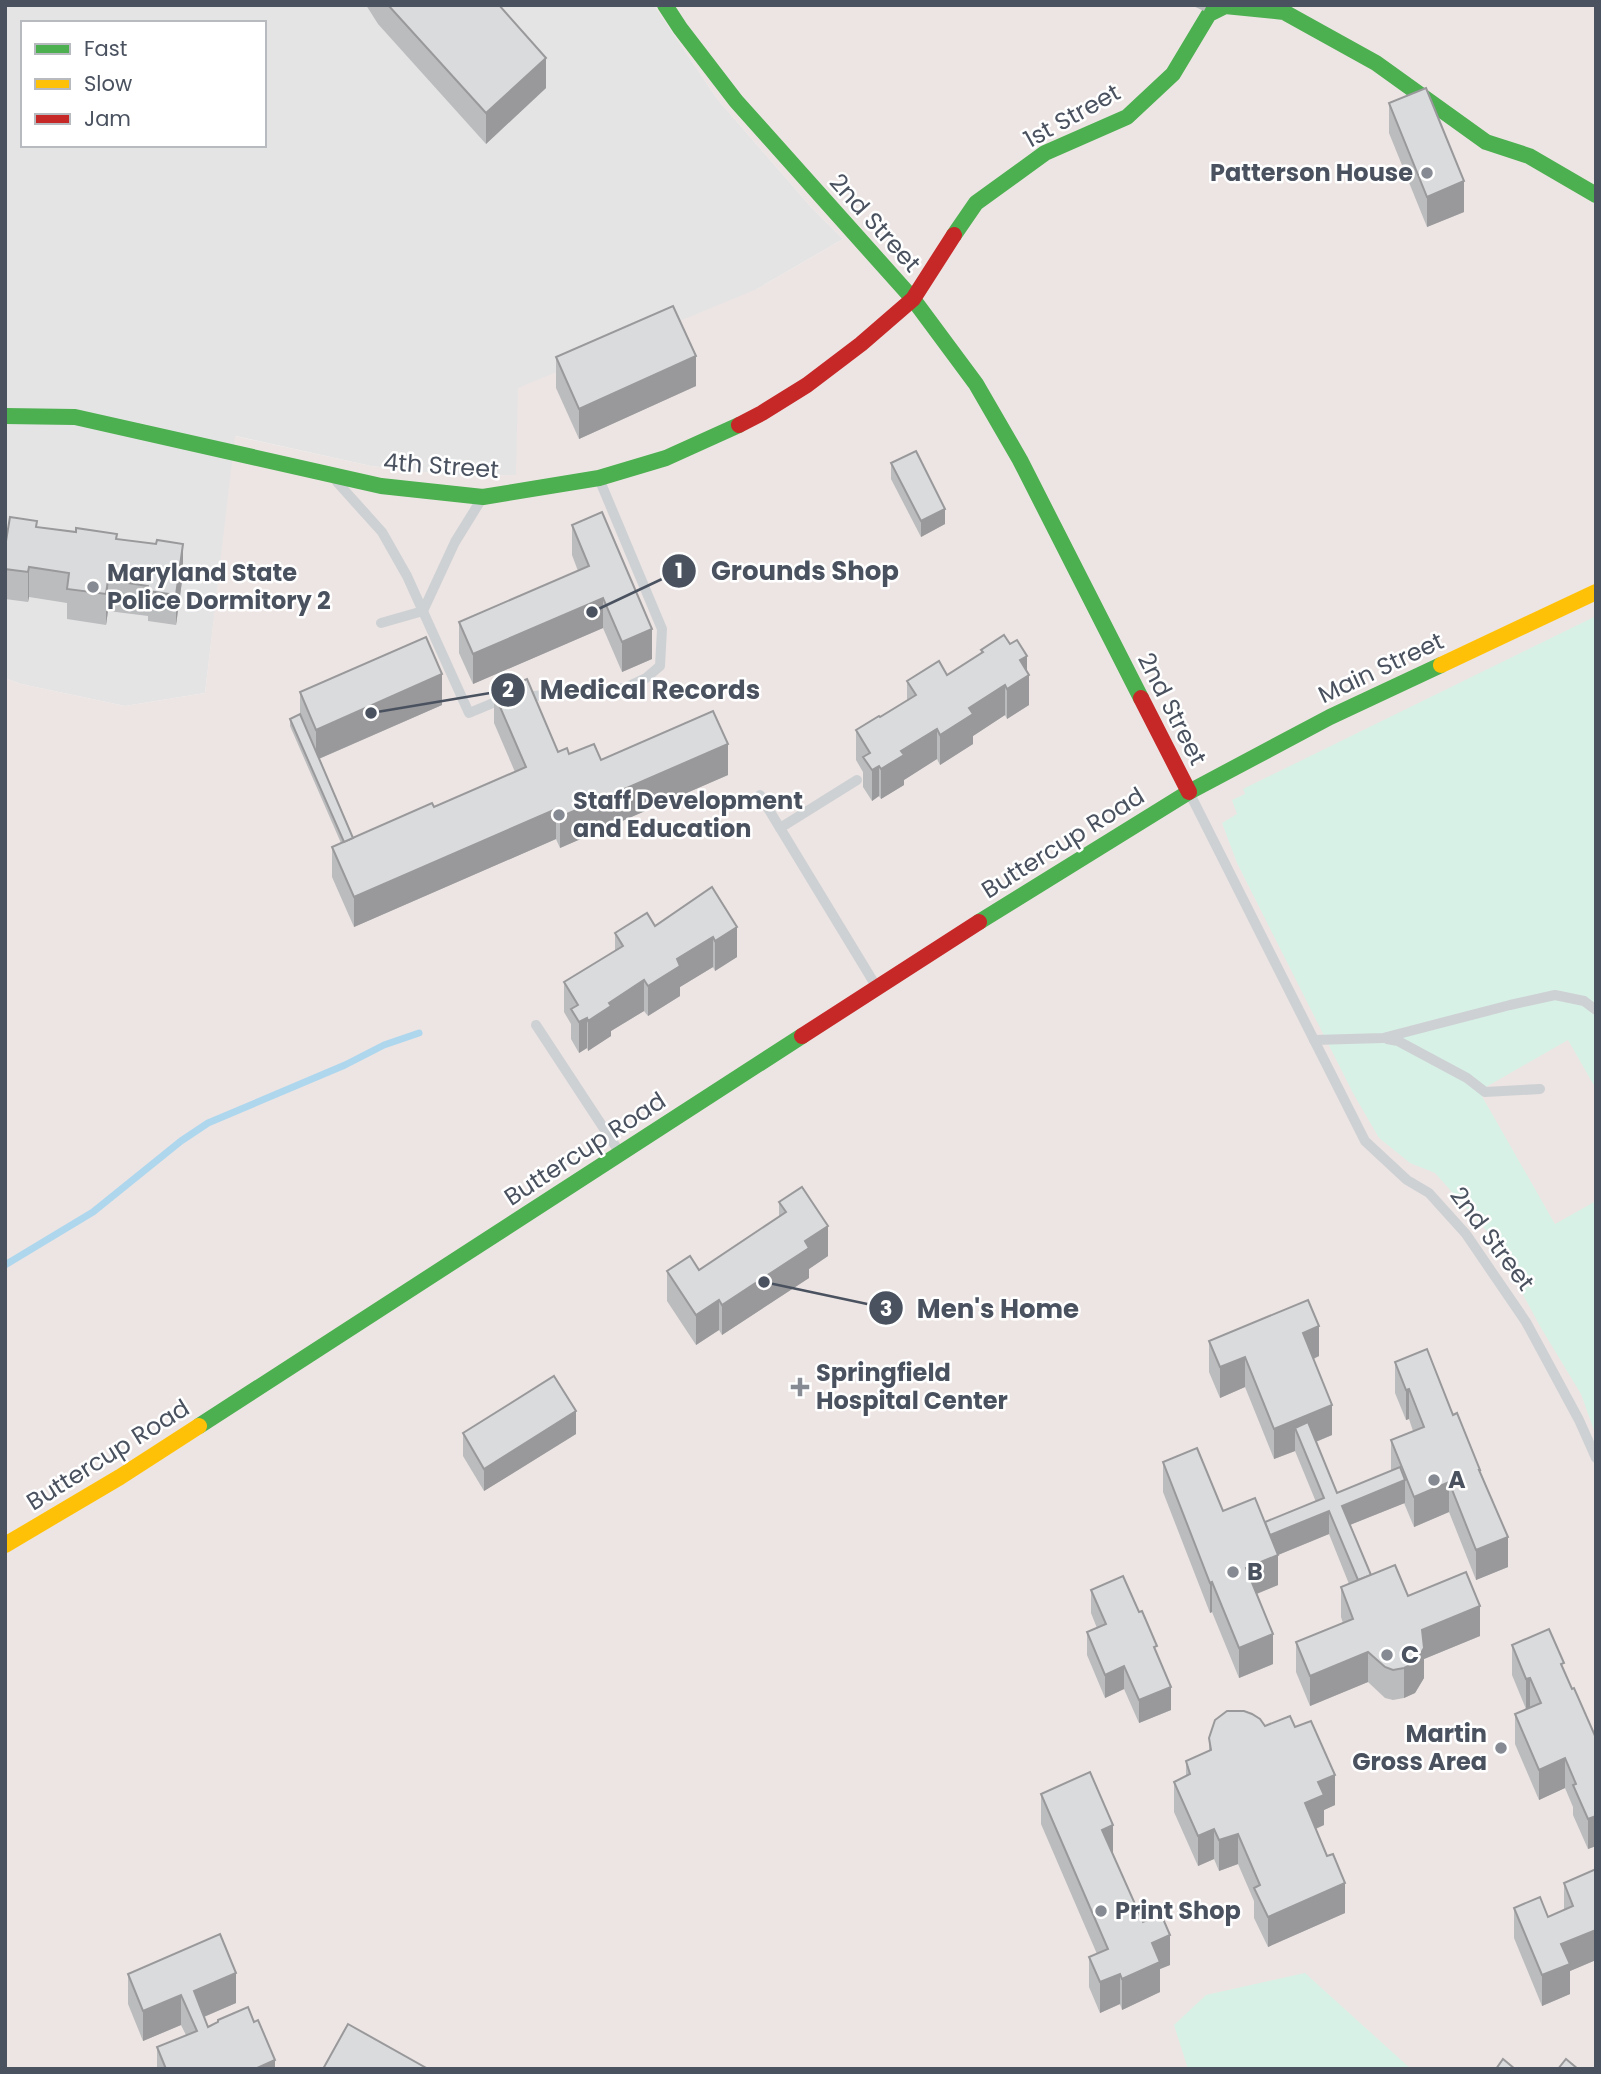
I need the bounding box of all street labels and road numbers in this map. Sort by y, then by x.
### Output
street label: 1st Street [1018,76,1126,156]
street label: 2nd Street [822,166,928,279]
street label: 4th Street [382,445,500,486]
street label: Main Street [1313,624,1449,711]
street label: 2nd Street [1130,647,1215,771]
street label: Buttercup Road [975,779,1150,906]
street label: Buttercup Road [498,1084,672,1213]
street label: 2nd Street [1442,1180,1542,1297]
street label: Buttercup Road [20,1391,195,1518]

